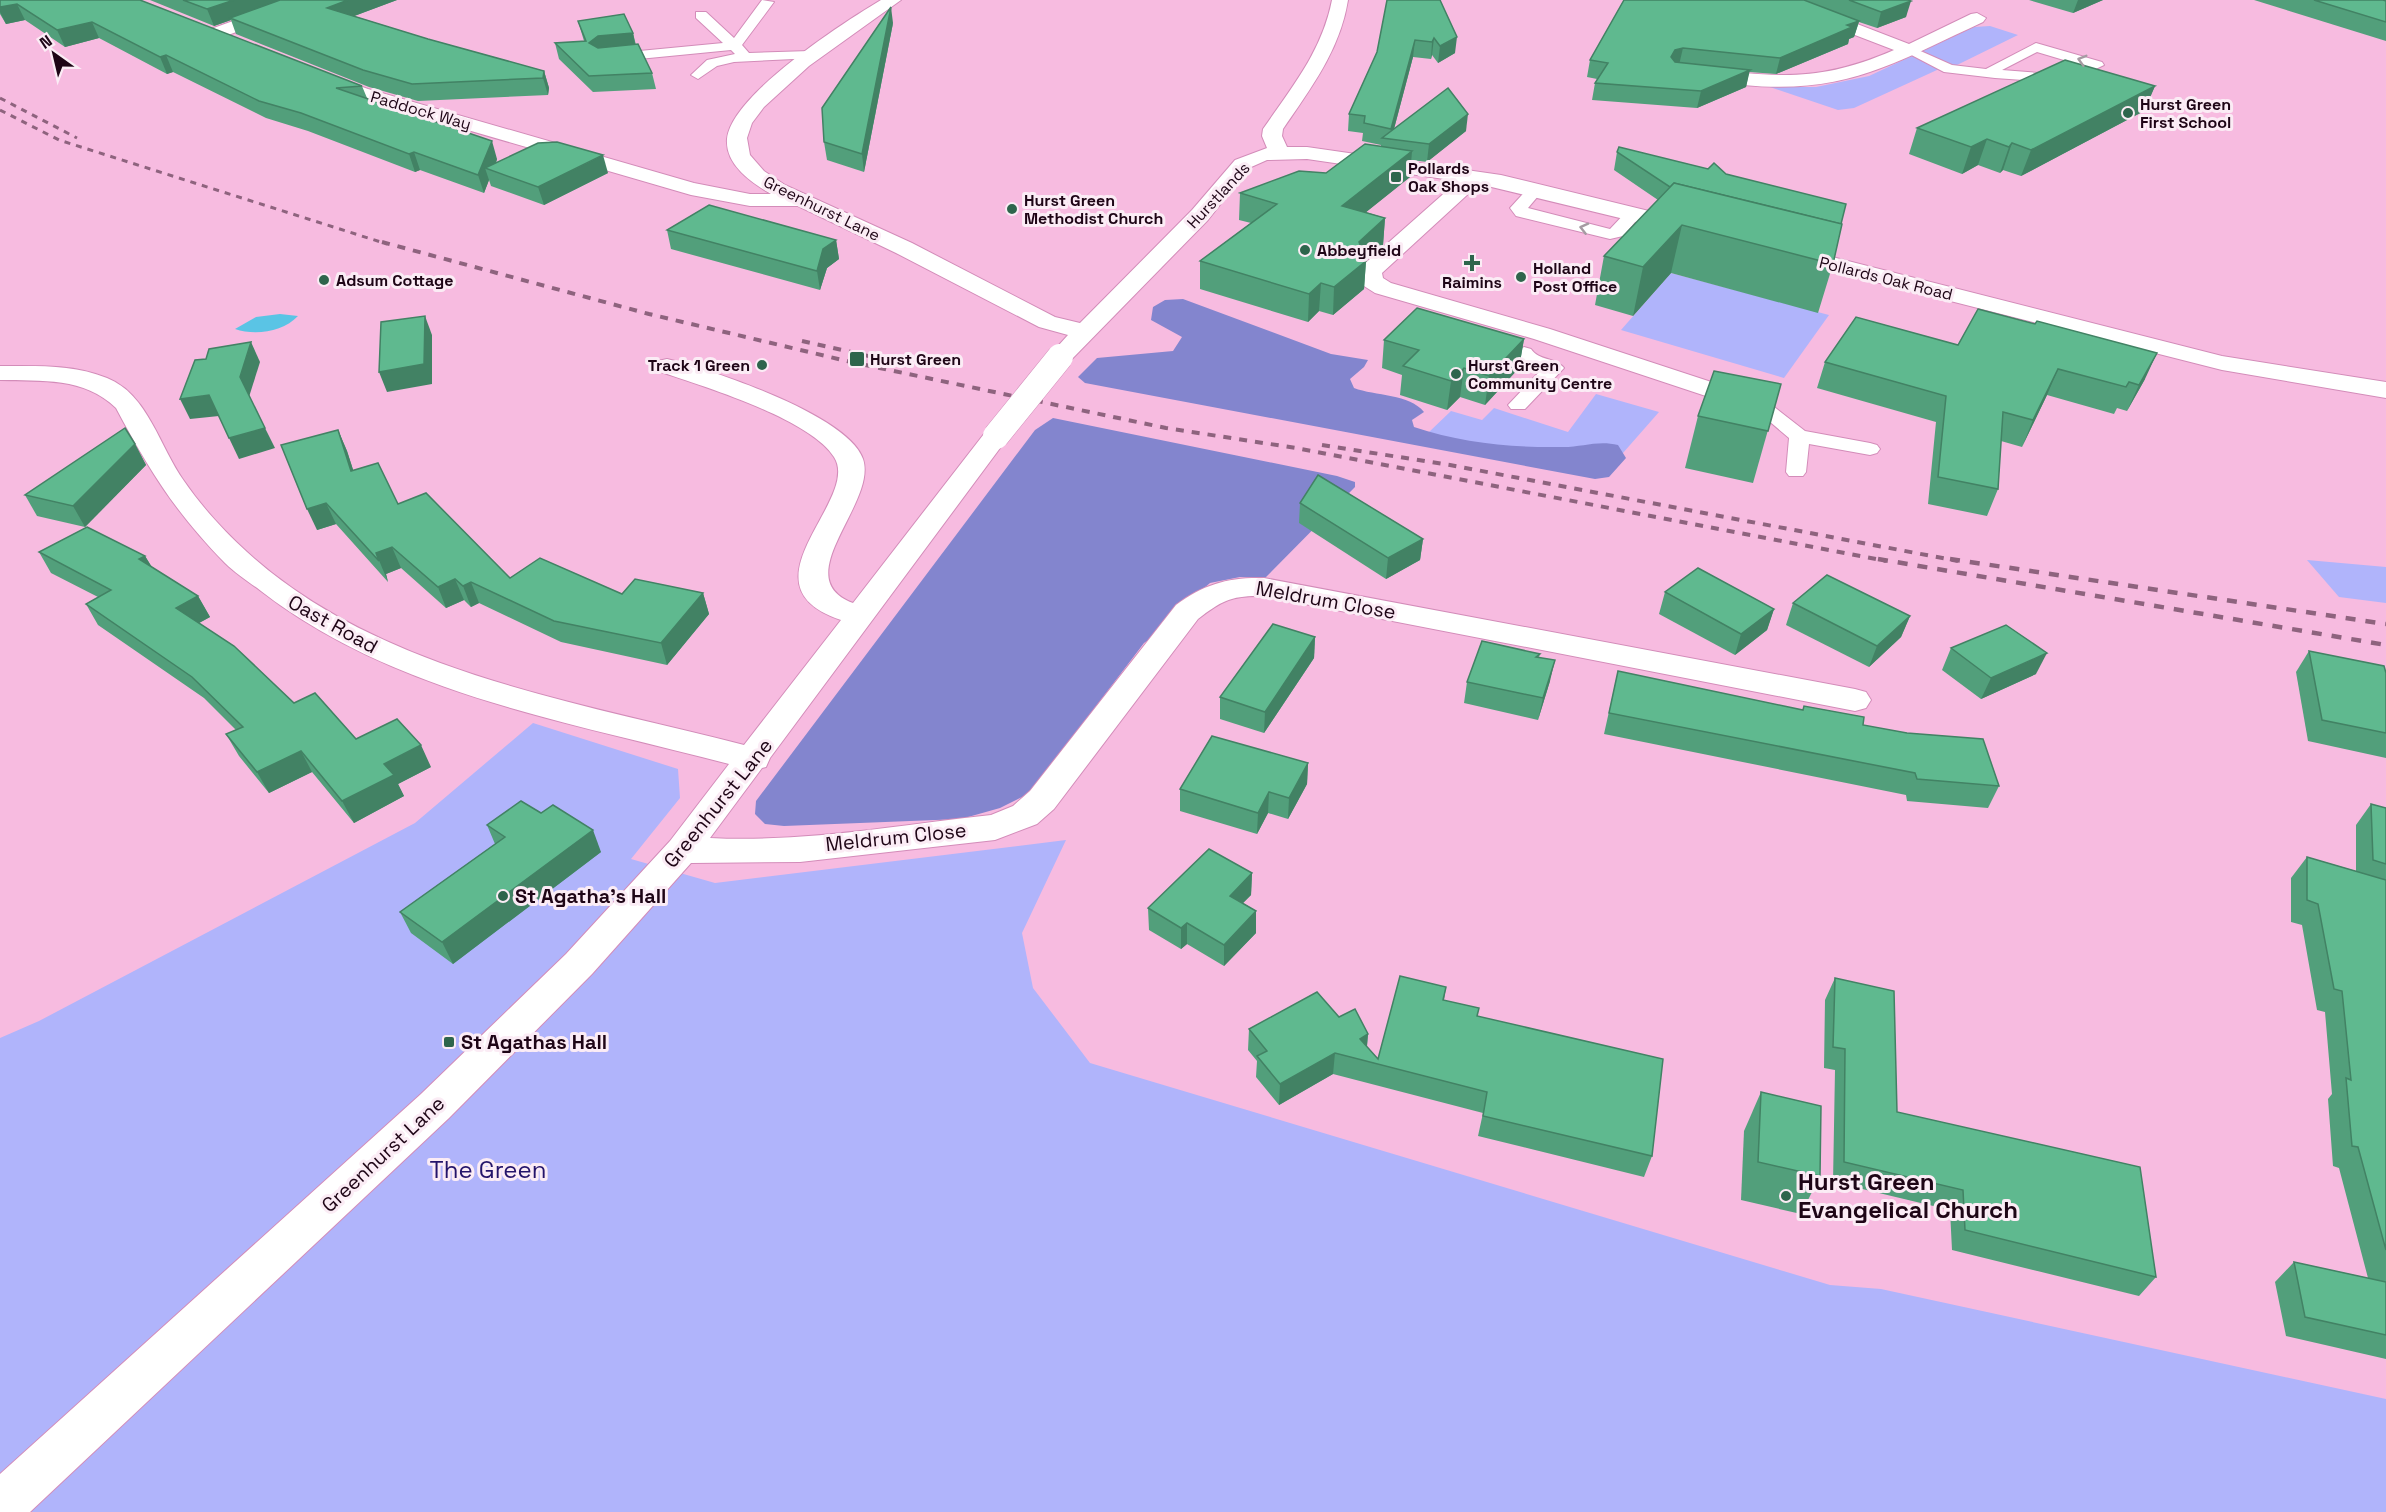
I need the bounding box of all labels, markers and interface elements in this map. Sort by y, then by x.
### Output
north arrow [24,24,84,84]
text: N [36,30,56,54]
one-way arrow [2077,55,2088,67]
street label: Paddock Way [368,86,474,135]
place label: Hurst Green First School [2140,94,2231,133]
marker: Hurst Green First School [2121,106,2135,120]
street label: Hurstlands [1182,158,1254,233]
place label: Pollards Oak Shops [1408,158,1489,197]
marker: Pollards Oak Shops [1389,170,1403,184]
street label: Greenhurst Lane [760,171,884,246]
place label: Hurst Green Methodist Church [1024,190,1163,229]
marker: Hurst Green Methodist Church [1005,202,1019,216]
one-way arrow [1580,223,1590,236]
place label: Abbeyfield [1317,240,1401,261]
marker: Abbeyfield [1298,243,1312,257]
street label: Pollards Oak Road [1817,252,1955,305]
marker: Raimins [1465,256,1479,270]
place label: Holland Post Office [1533,258,1617,297]
place label: Adsum Cottage [336,270,453,291]
marker: Holland Post Office [1514,270,1528,284]
place label: Raimins [1442,272,1502,293]
marker: Adsum Cottage [317,273,331,287]
place label: Hurst Green [870,349,961,370]
marker: Hurst Green [848,350,866,368]
place label: Track 1 Green [648,355,750,376]
place label: Hurst Green Community Centre [1468,355,1612,394]
marker: Track 1 Green [755,358,769,372]
marker: Hurst Green Community Centre [1449,367,1463,381]
street label: Meldrum Close [1254,575,1398,625]
street label: Oast Road [284,589,382,659]
street label: Greenhurst Lane [658,733,778,873]
street label: Meldrum Close [824,817,968,857]
place label: St Agatha's Hall [515,883,666,909]
marker: St Agatha's Hall [496,889,510,903]
place label: St Agathas Hall [461,1029,607,1055]
marker: St Agathas Hall [442,1035,456,1049]
street label: Greenhurst Lane [316,1090,450,1218]
park label: The Green [430,1154,546,1185]
place label: Hurst Green Evangelical Church [1798,1166,2018,1225]
marker: Hurst Green Evangelical Church [1779,1189,1793,1203]

